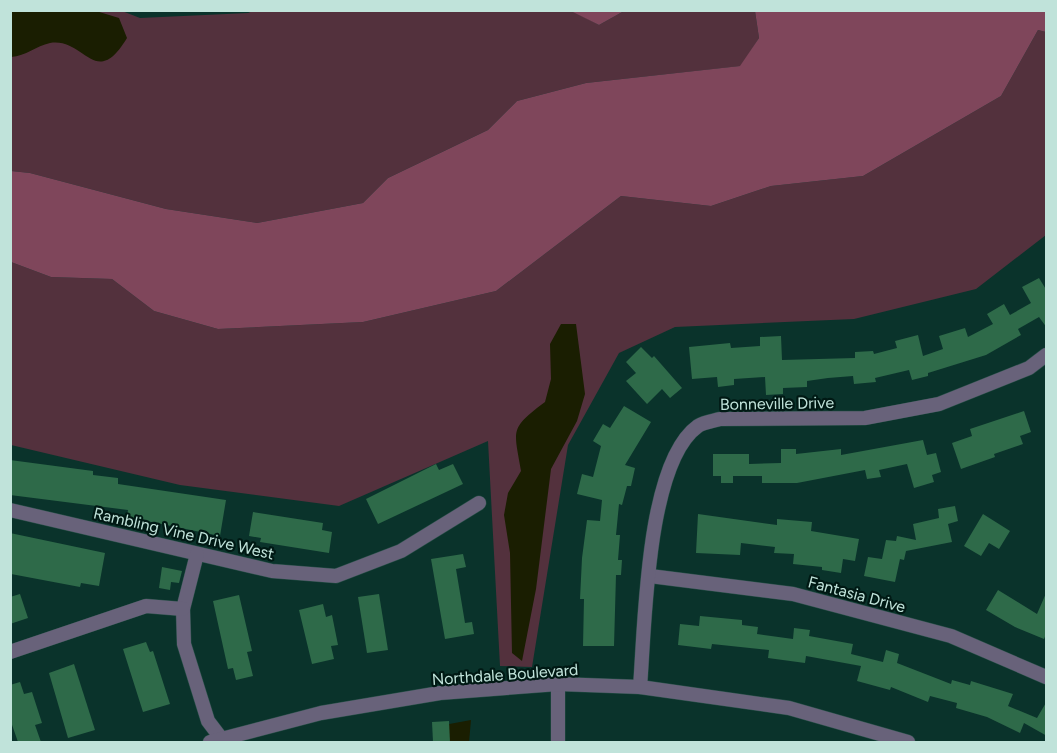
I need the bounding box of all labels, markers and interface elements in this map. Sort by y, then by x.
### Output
street label: Bonneville Drive [720,393,835,414]
street label: Rambling Vine Drive West [92,503,276,564]
street label: Fantasia Drive [806,572,908,617]
street label: Northdale Boulevard [431,660,579,689]

